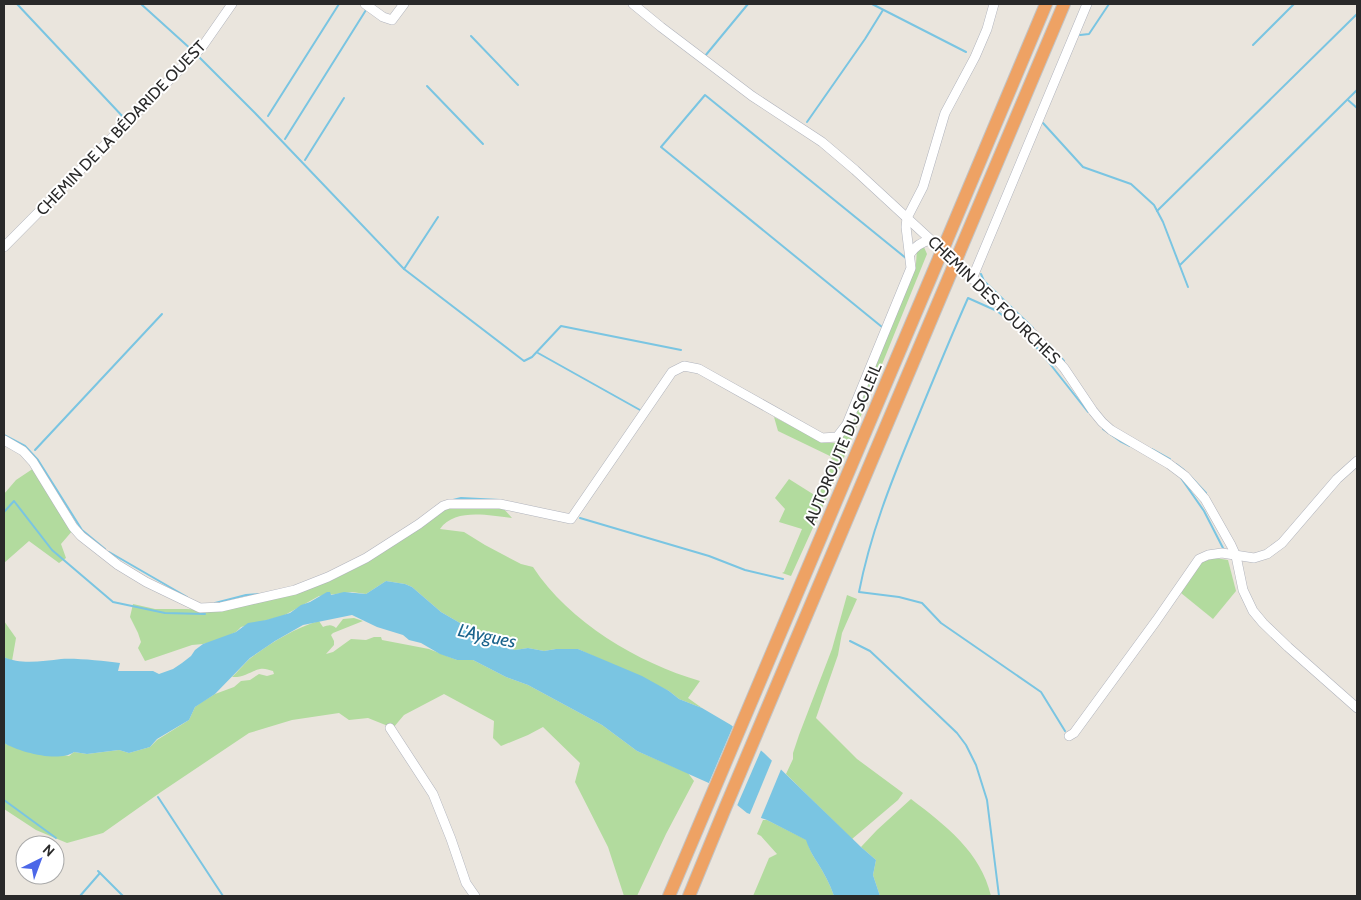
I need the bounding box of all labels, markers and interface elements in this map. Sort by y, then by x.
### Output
street label: CHEMIN DE LA BÉDARIDE OUEST [32,36,210,219]
street label: CHEMIN DES FOURCHES [924,232,1064,368]
street label: AUTOROUTE DU SOLEIL [800,360,886,528]
water label: L'Aygues [456,619,518,653]
north arrow [15,835,65,885]
text: N [39,840,58,860]

